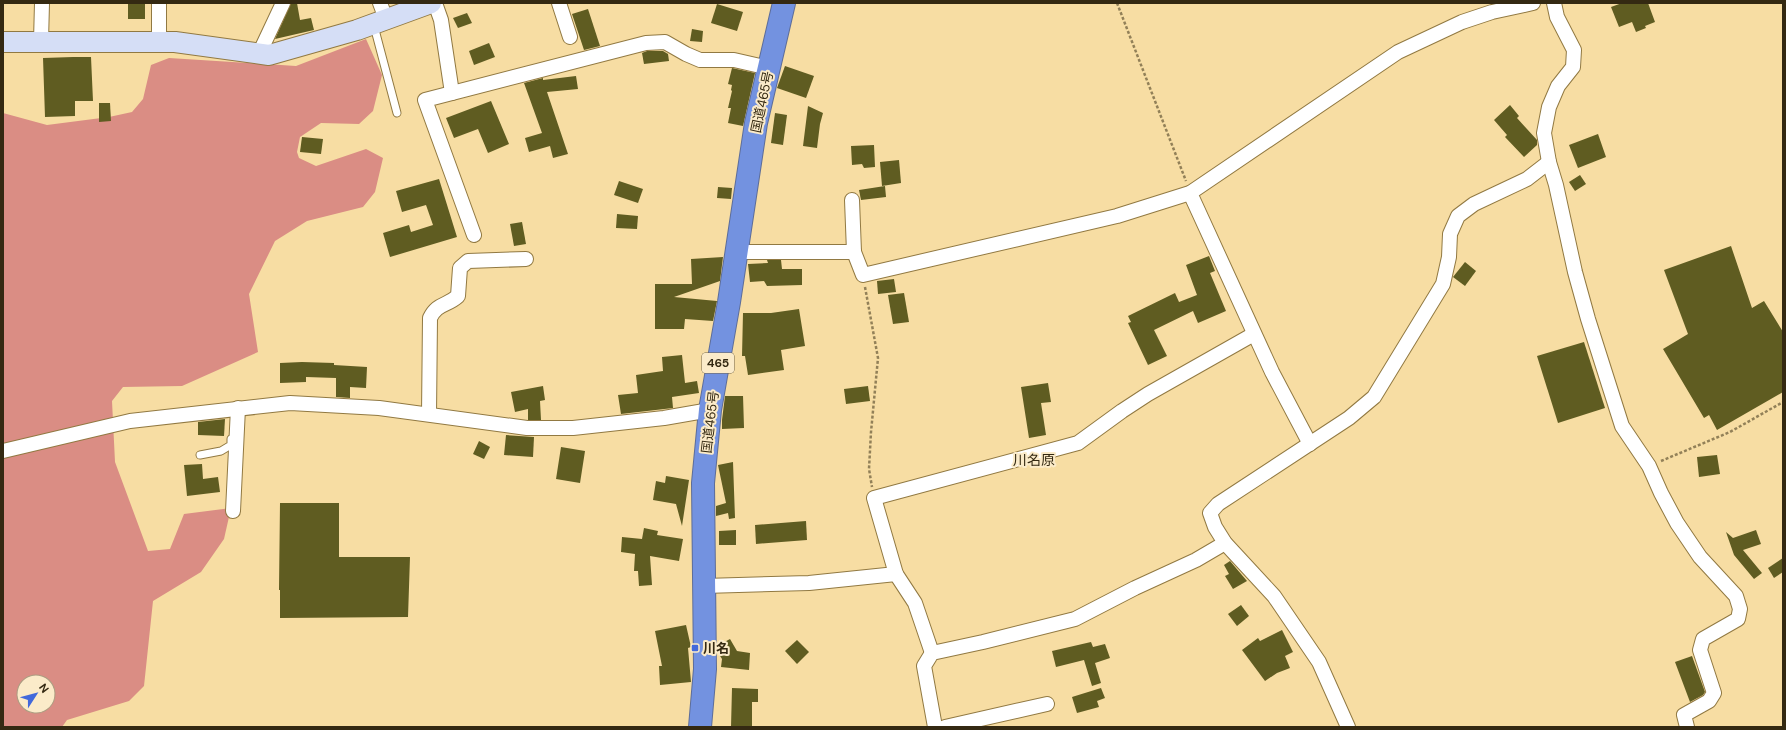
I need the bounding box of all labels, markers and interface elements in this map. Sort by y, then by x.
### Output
street label: 国道465号 [747,70,777,134]
road number: 465 [702,353,734,373]
street label: 国道465号 [698,390,722,454]
district label: 川名原 [1013,451,1055,469]
place label: 川名 [703,640,729,657]
marker: 川名 [690,643,700,653]
north arrow [16,674,56,714]
text: N [36,681,52,695]

